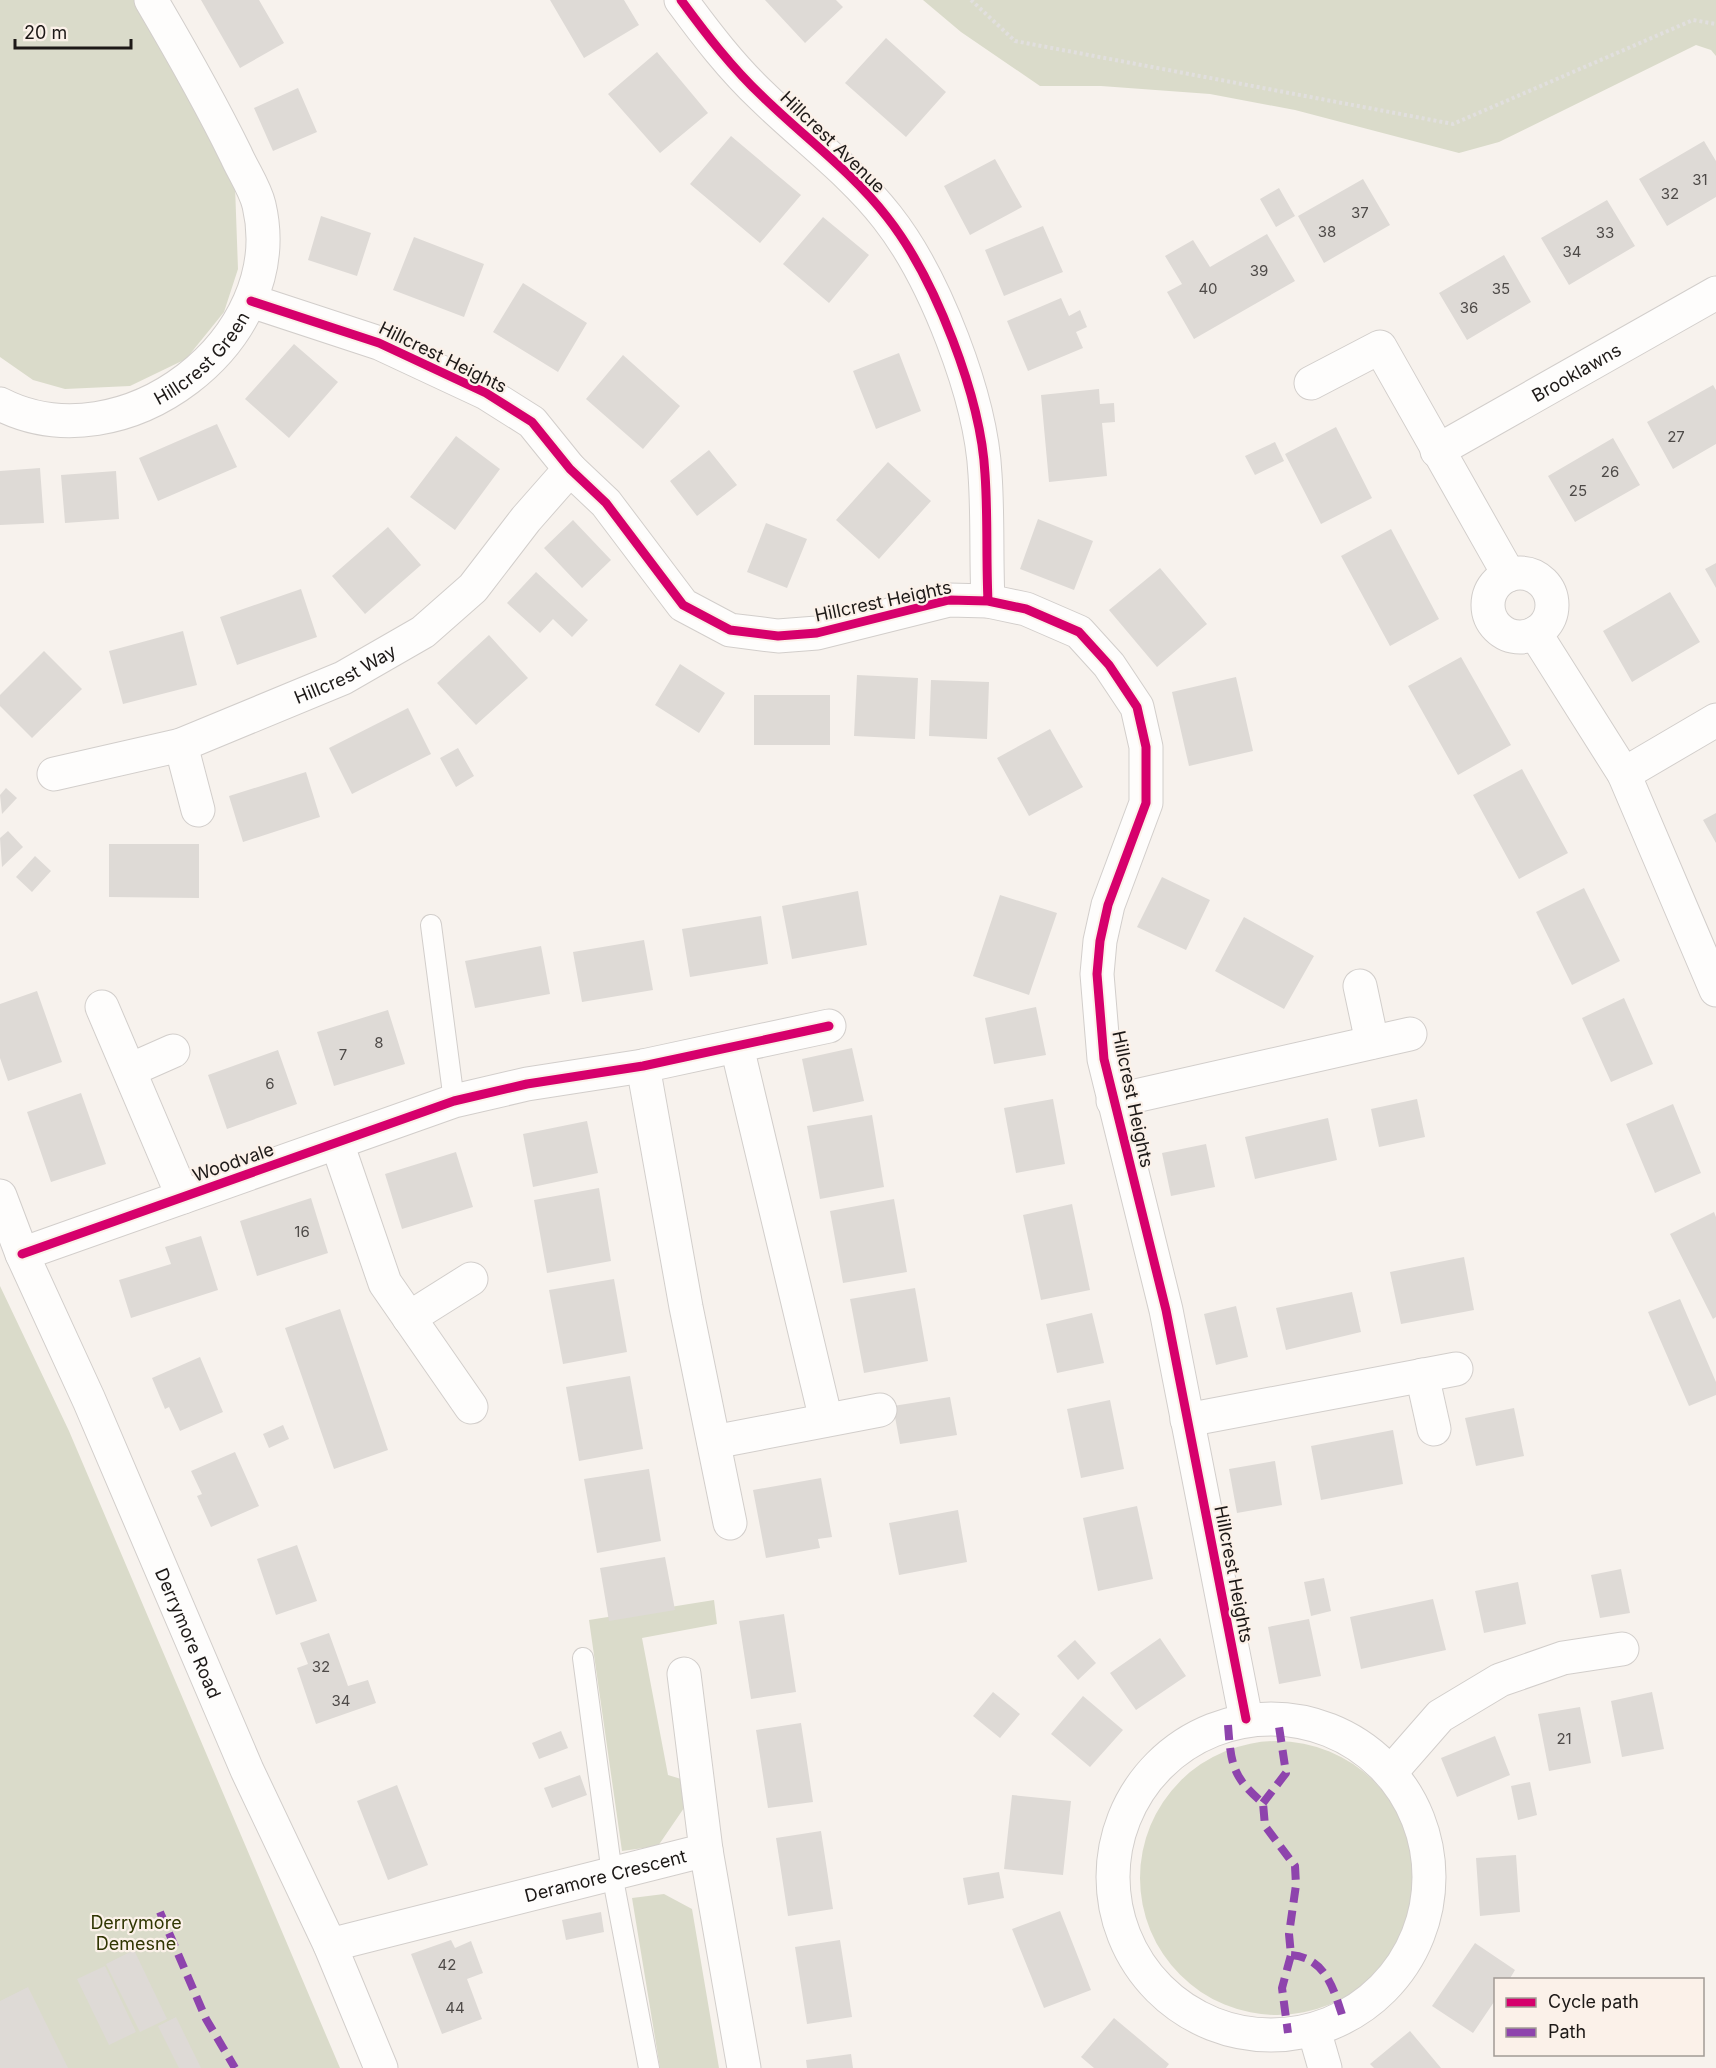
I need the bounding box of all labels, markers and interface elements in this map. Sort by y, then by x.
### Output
scale bar [15,12,130,50]
text: 20 m [24,22,67,43]
street label: Hillcrest Avenue [776,87,890,197]
house number: 31 [1692,170,1708,189]
house number: 32 [1661,184,1679,203]
house number: 37 [1351,203,1369,222]
house number: 38 [1318,222,1336,241]
house number: 33 [1596,223,1614,242]
house number: 34 [1563,242,1581,261]
house number: 39 [1250,261,1268,280]
house number: 40 [1198,279,1218,298]
house number: 35 [1492,279,1510,298]
house number: 36 [1460,298,1478,317]
street label: Hillcrest Green [150,308,253,409]
street label: Hillcrest Heights [376,317,510,397]
street label: Brooklawns [1528,339,1625,406]
house number: 27 [1667,427,1685,446]
house number: 26 [1601,462,1619,481]
house number: 25 [1569,481,1587,500]
street label: Hillcrest Heights [813,576,953,626]
street label: Hillcrest Way [291,640,399,708]
street label: Hillcrest Heights [1108,1029,1158,1169]
house number: 8 [374,1033,384,1052]
house number: 7 [339,1045,347,1064]
house number: 6 [265,1074,275,1093]
street label: Woodvale [190,1138,276,1186]
house number: 16 [294,1222,310,1241]
street label: Hillcrest Heights [1210,1504,1258,1644]
street label: Derrymore Road [151,1565,226,1701]
house number: 32 [312,1657,330,1676]
house number: 34 [332,1691,350,1710]
house number: 21 [1556,1729,1572,1748]
street label: Deramore Crescent [522,1845,688,1906]
park label: Derrymore Demesne [90,1912,182,1954]
house number: 42 [438,1955,456,1974]
legend [1494,1978,1704,2056]
text: Cycle path [1548,1991,1639,2012]
house number: 44 [445,1998,465,2017]
text: Path [1548,2021,1586,2042]

